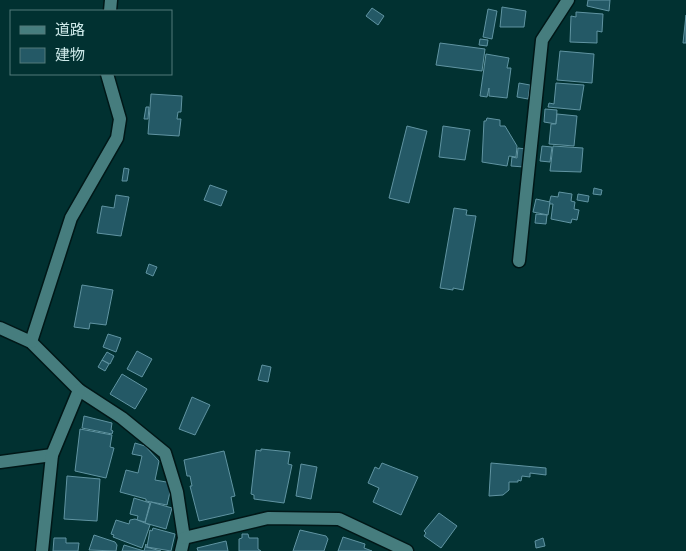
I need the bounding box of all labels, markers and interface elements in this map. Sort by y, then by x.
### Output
legend [10,10,172,75]
text: 道路 [55,20,85,41]
text: 建物 [55,45,85,66]

